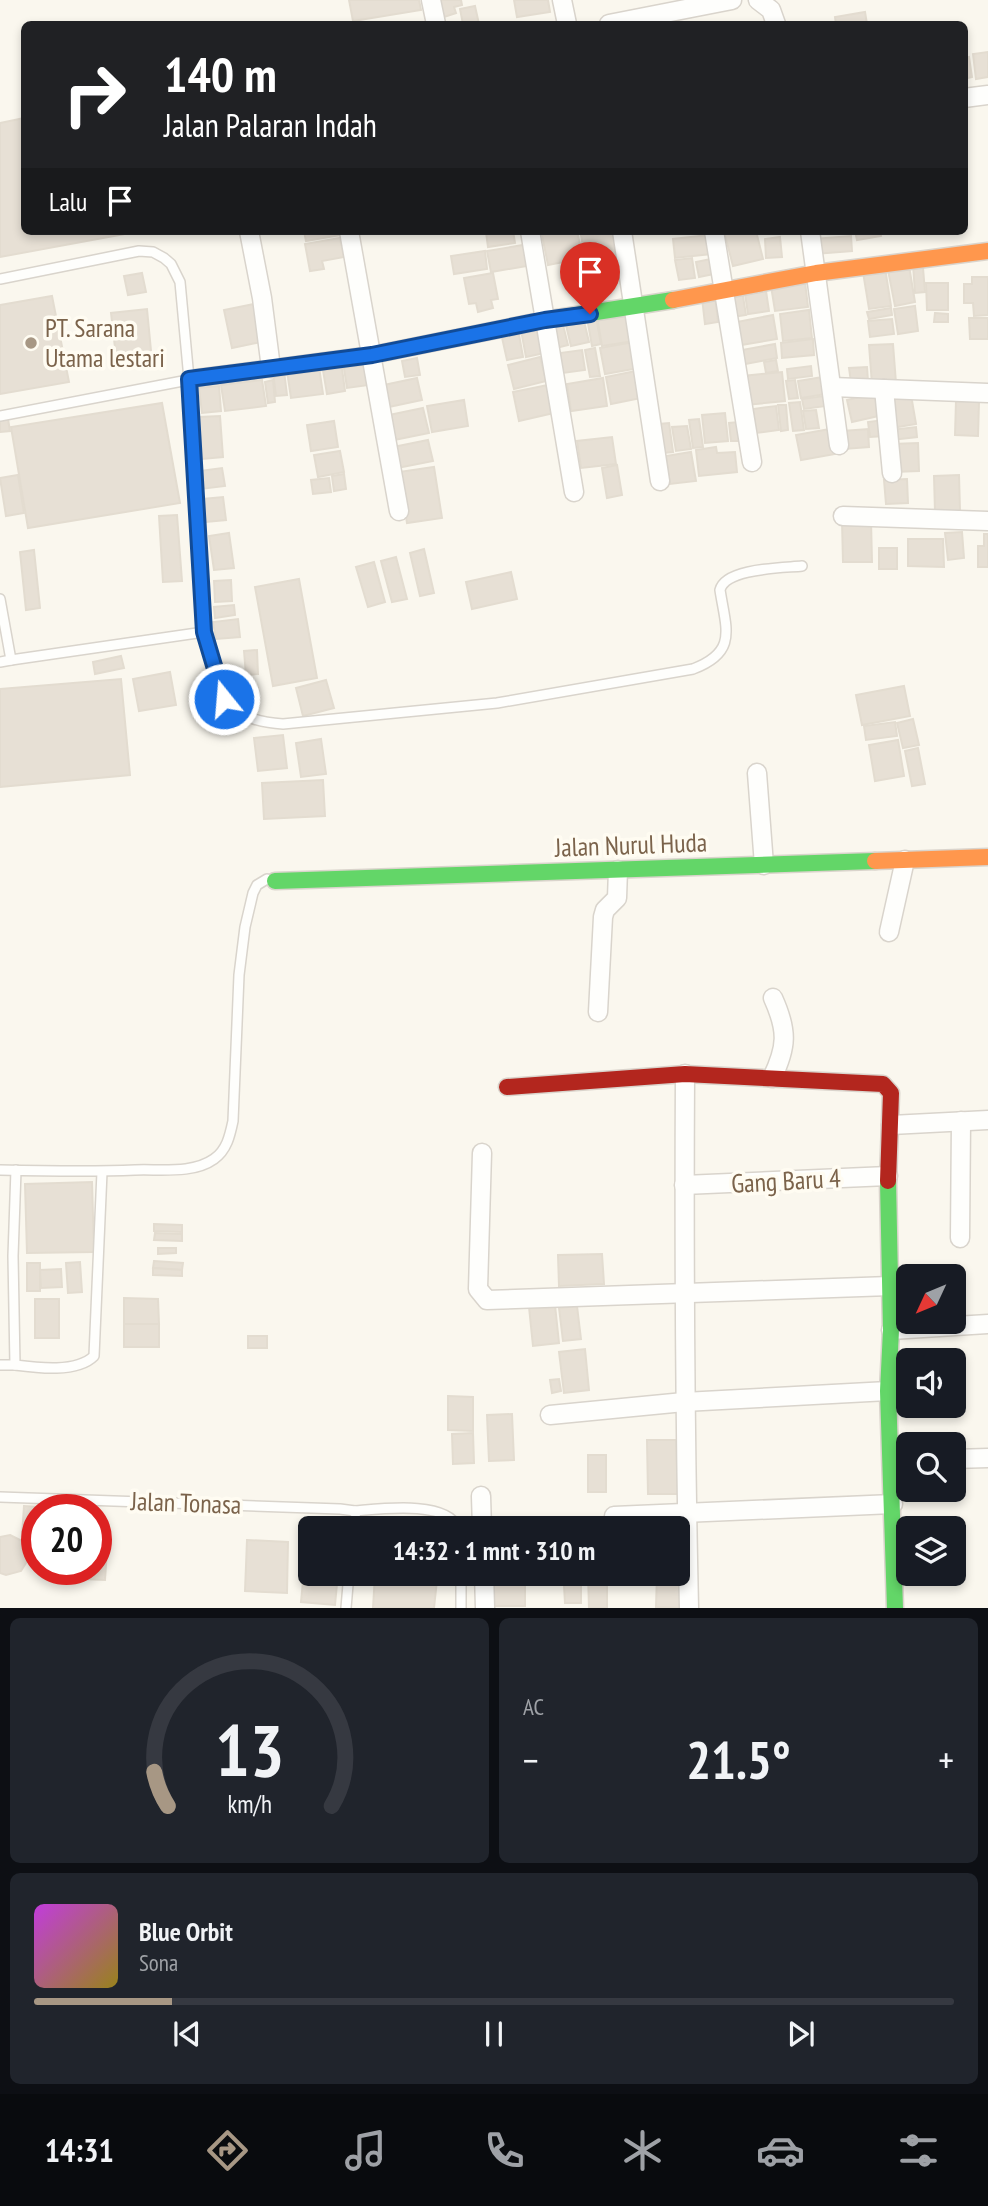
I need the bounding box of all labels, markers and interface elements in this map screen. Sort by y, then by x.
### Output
text: 140 m [164,42,277,106]
icon: right [49,49,140,140]
text: Jalan Palaran Indah [164,104,377,146]
icon: arrive [101,182,139,220]
text: Lalu [49,185,87,218]
pin [560,242,620,314]
icon: arrive [571,253,609,291]
place label: PT. Sarana Utama lestari [45,311,165,374]
marker: PT. Sarana Utama lestari [23,335,39,351]
position arrow [187,662,261,736]
street label: Jalan Nurul Huda [553,825,708,864]
street label: Gang Baru 4 [730,1161,842,1200]
north arrow [896,1264,966,1334]
map controls [896,1264,966,1586]
button: sound [896,1348,966,1418]
button: search [896,1432,966,1502]
street label: Jalan Tonasa [129,1484,242,1521]
speed limit sign: 20 [21,1494,112,1585]
button: layers [896,1516,966,1586]
text: 14:32 · 1 mnt · 310 m [393,1534,595,1567]
text: AC [523,1692,544,1721]
text: 13 [215,1703,284,1797]
text: 21.5° [686,1726,791,1793]
text: − [523,1735,539,1784]
text: + [938,1735,954,1784]
text: km/h [227,1788,272,1820]
text: Blue Orbit [139,1915,233,1948]
text: Sona [139,1948,178,1977]
icon: previous [168,2015,206,2053]
icon: pause [475,2015,513,2053]
icon: next [782,2015,820,2053]
icon: directions [203,2126,252,2175]
icon: music [341,2126,390,2175]
icon: phone [480,2126,529,2175]
icon: climate [618,2126,667,2175]
icon: car [756,2126,805,2175]
icon: filters [894,2126,943,2175]
text: 14:31 [45,2129,114,2171]

